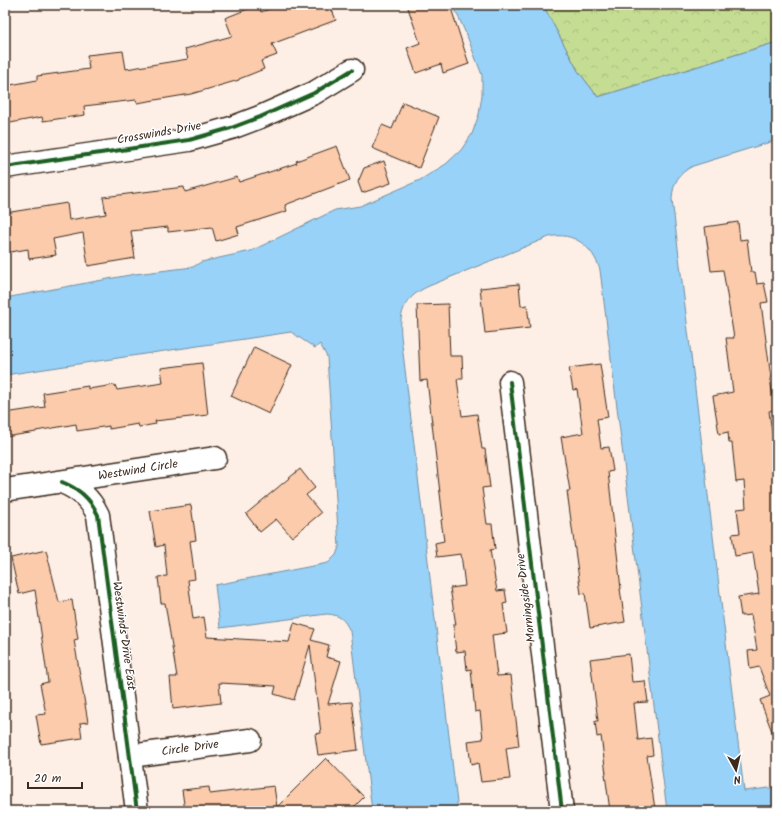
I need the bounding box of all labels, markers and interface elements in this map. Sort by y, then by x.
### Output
street label: Crosswinds Drive [115,116,203,150]
street label: Westwind Circle [97,454,180,486]
street label: Morningside Drive [511,552,541,644]
street label: Westwinds Drive East [107,580,141,692]
street label: Circle Drive [160,735,220,761]
north arrow [716,750,756,790]
scale bar [28,764,82,790]
text: 20 m [34,769,62,788]
text: N [733,770,742,788]

